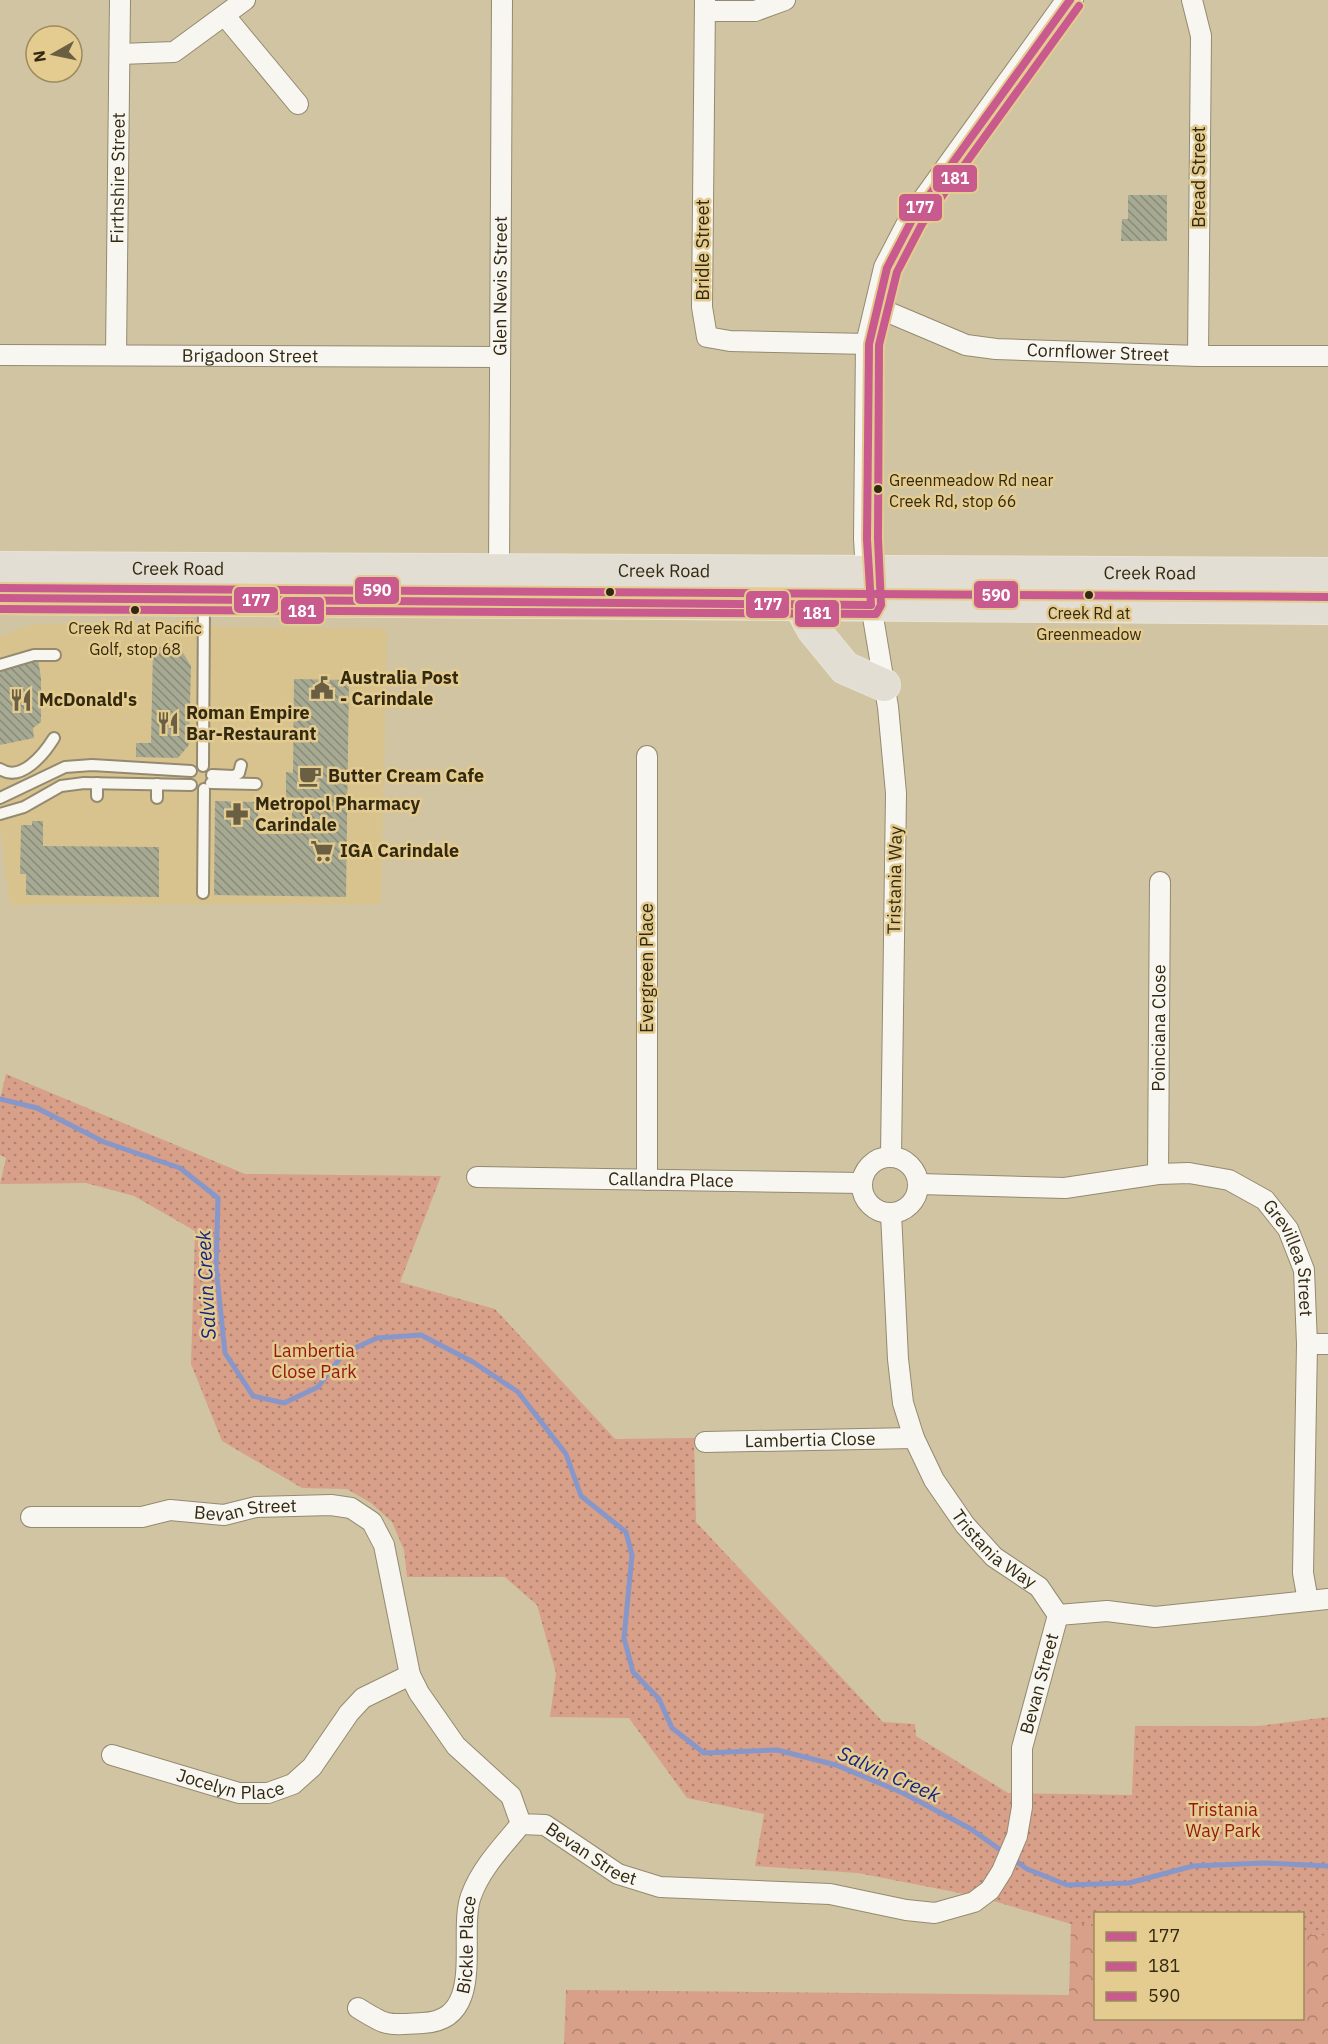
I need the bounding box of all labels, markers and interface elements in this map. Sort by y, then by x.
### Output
north arrow [24,24,84,84]
text: N [28,49,50,64]
street label: Firthshire Street [105,112,130,244]
street label: Bread Street [1187,126,1210,228]
line badge: 181 [932,164,978,193]
text: 181 [941,168,970,188]
line badge: 177 [898,193,943,222]
text: 177 [906,197,934,217]
street label: Bridle Street [691,199,714,301]
street label: Glen Nevis Street [488,216,512,356]
street label: Cornflower Street [1026,338,1170,366]
street label: Brigadoon Street [182,344,318,367]
place label: Greenmeadow Rd near Creek Rd, stop 66 [889,470,1054,511]
marker: Greenmeadow Rd near Creek Rd, stop 66 [872,483,884,495]
street label: Creek Road [132,557,224,580]
street label: Creek Road [618,559,710,582]
street label: Creek Road [1104,561,1196,584]
line badge: 590 [354,576,400,605]
text: 590 [363,580,392,600]
line badge: 590 [973,580,1019,609]
text: 590 [982,585,1011,605]
line badge: 177 [233,586,279,614]
unlabelled marker [604,586,616,598]
marker: Creek Rd at Greenmeadow [1083,589,1095,601]
text: 177 [242,590,270,610]
line badge: 177 [745,590,790,619]
text: 177 [754,594,782,614]
line badge: 181 [280,596,325,625]
line badge: 181 [794,599,840,628]
text: 181 [288,601,317,621]
text: 181 [803,603,832,623]
place label: Creek Rd at Greenmeadow [1036,603,1142,644]
marker: Creek Rd at Pacific Golf, stop 68 [129,604,141,616]
place label: Creek Rd at Pacific Golf, stop 68 [68,618,202,659]
place label: Australia Post - Carindale [340,666,459,710]
public building icon: Australia Post - Carindale [309,675,335,701]
restaurant icon: McDonald's [8,687,34,713]
place label: McDonald's [39,688,137,711]
place label: Roman Empire Bar-Restaurant [186,701,317,745]
restaurant icon: Roman Empire Bar-Restaurant [155,710,181,736]
cafe icon: Butter Cream Cafe [297,763,323,789]
place label: Butter Cream Cafe [328,764,484,787]
place label: Metropol Pharmacy Carindale [255,792,421,836]
pharmacy icon: Metropol Pharmacy Carindale [224,801,250,827]
street label: Tristania Way [882,826,907,934]
supermarket icon: IGA Carindale [309,838,335,864]
place label: IGA Carindale [340,839,459,862]
street label: Evergreen Place [635,903,658,1033]
street label: Poinciana Close [1147,964,1170,1092]
street label: Callandra Place [608,1167,734,1192]
street label: Grevillea Street [1258,1195,1318,1317]
water label: Salvin Creek [189,1229,222,1340]
park label: Lambertia Close Park [271,1339,357,1383]
street label: Lambertia Close [744,1427,876,1452]
street label: Bevan Street [193,1494,297,1526]
street label: Tristania Way [947,1505,1041,1593]
street label: Bevan Street [1014,1630,1064,1737]
water label: Salvin Creek [834,1739,945,1808]
street label: Jocelyn Place [174,1763,288,1804]
park label: Tristania Way Park [1185,1798,1261,1842]
street label: Bevan Street [542,1817,640,1890]
street label: Bickle Place [451,1893,481,1996]
legend [1094,1912,1304,2020]
text: 177 [1148,1924,1180,1947]
text: 181 [1148,1954,1180,1977]
text: 590 [1148,1984,1180,2007]

